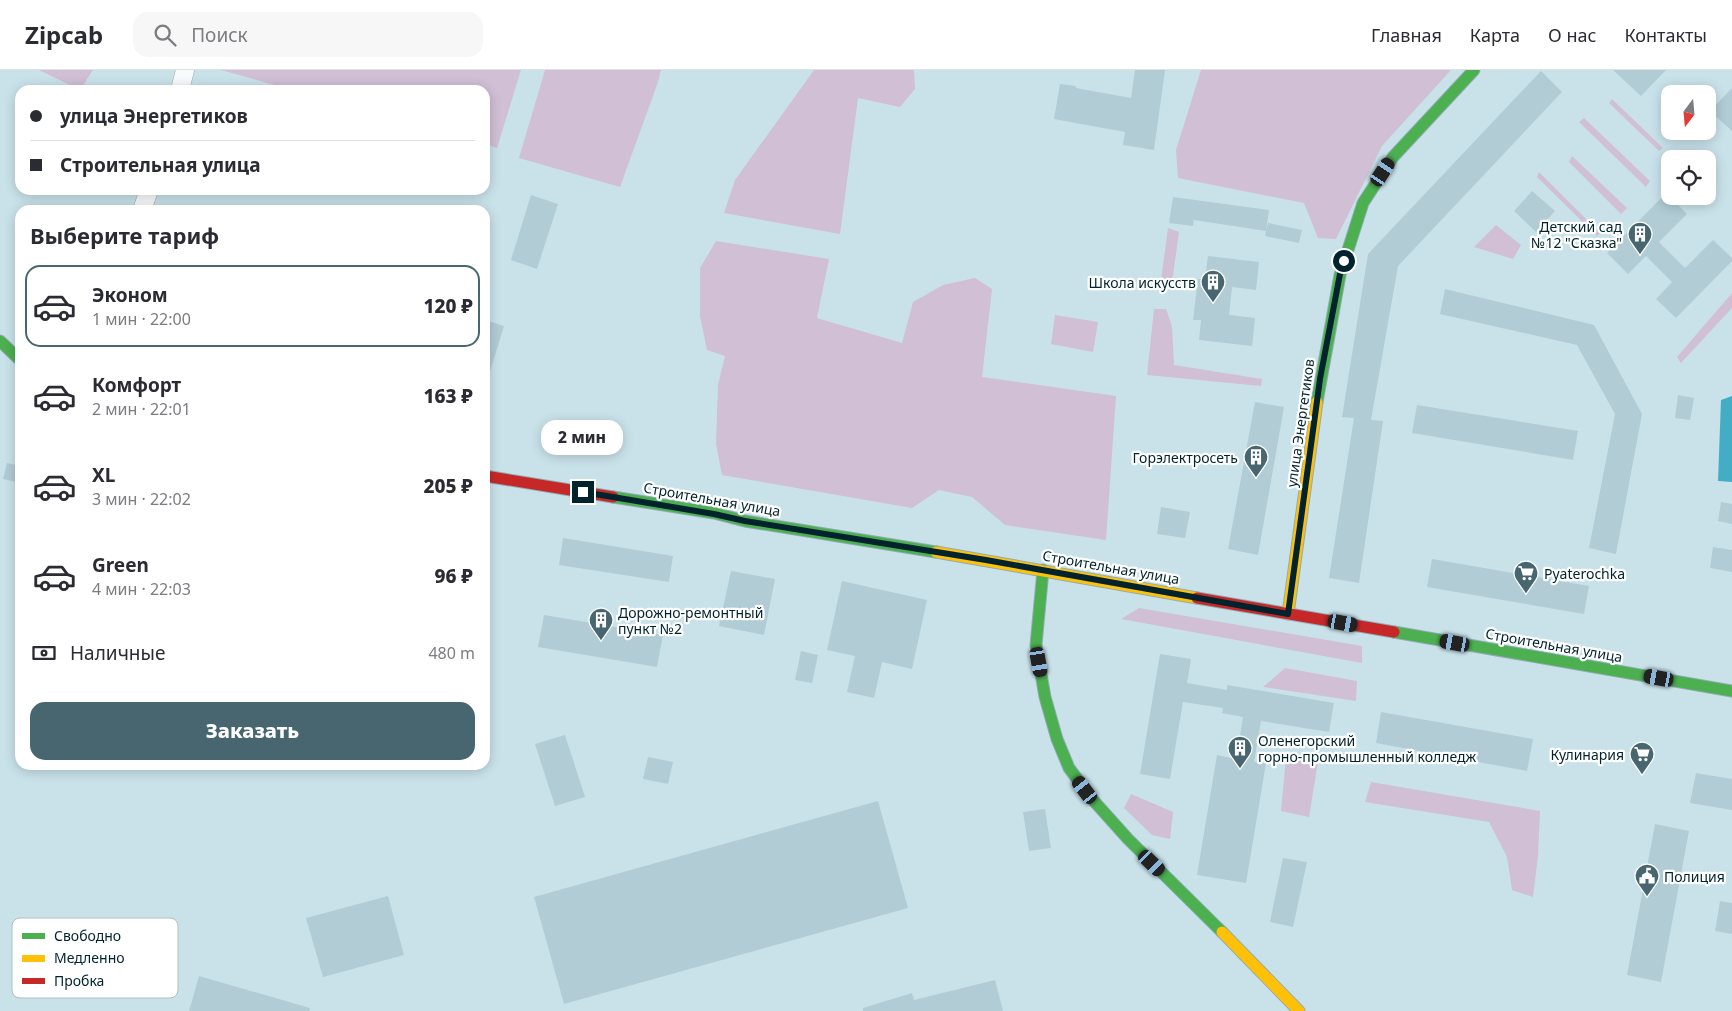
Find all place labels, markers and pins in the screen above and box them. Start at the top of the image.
place label: Детский сад №12 "Сказка" [1531,217,1622,252]
building icon: Детский сад №12 "Сказка" [1627,221,1653,255]
building icon: Школа искусств [1200,269,1226,303]
place label: Школа искусств [1089,273,1196,292]
building icon: Горэлектросеть [1243,444,1269,478]
place label: Горэлектросеть [1133,448,1238,467]
supermarket icon: Pyaterochka [1513,560,1539,594]
place label: Pyaterochka [1544,564,1625,583]
place label: Дорожно-ремонтный пункт №2 [618,603,763,638]
building icon: Дорожно-ремонтный пункт №2 [588,607,614,641]
place label: Оленегорский горно-промышленный колледж [1258,731,1477,766]
building icon: Оленегорский горно-промышленный колледж [1227,735,1253,769]
supermarket icon: Кулинария [1629,741,1655,775]
place label: Кулинария [1550,745,1624,764]
public building icon: Полиция [1634,863,1660,897]
place label: Полиция [1664,867,1725,886]

